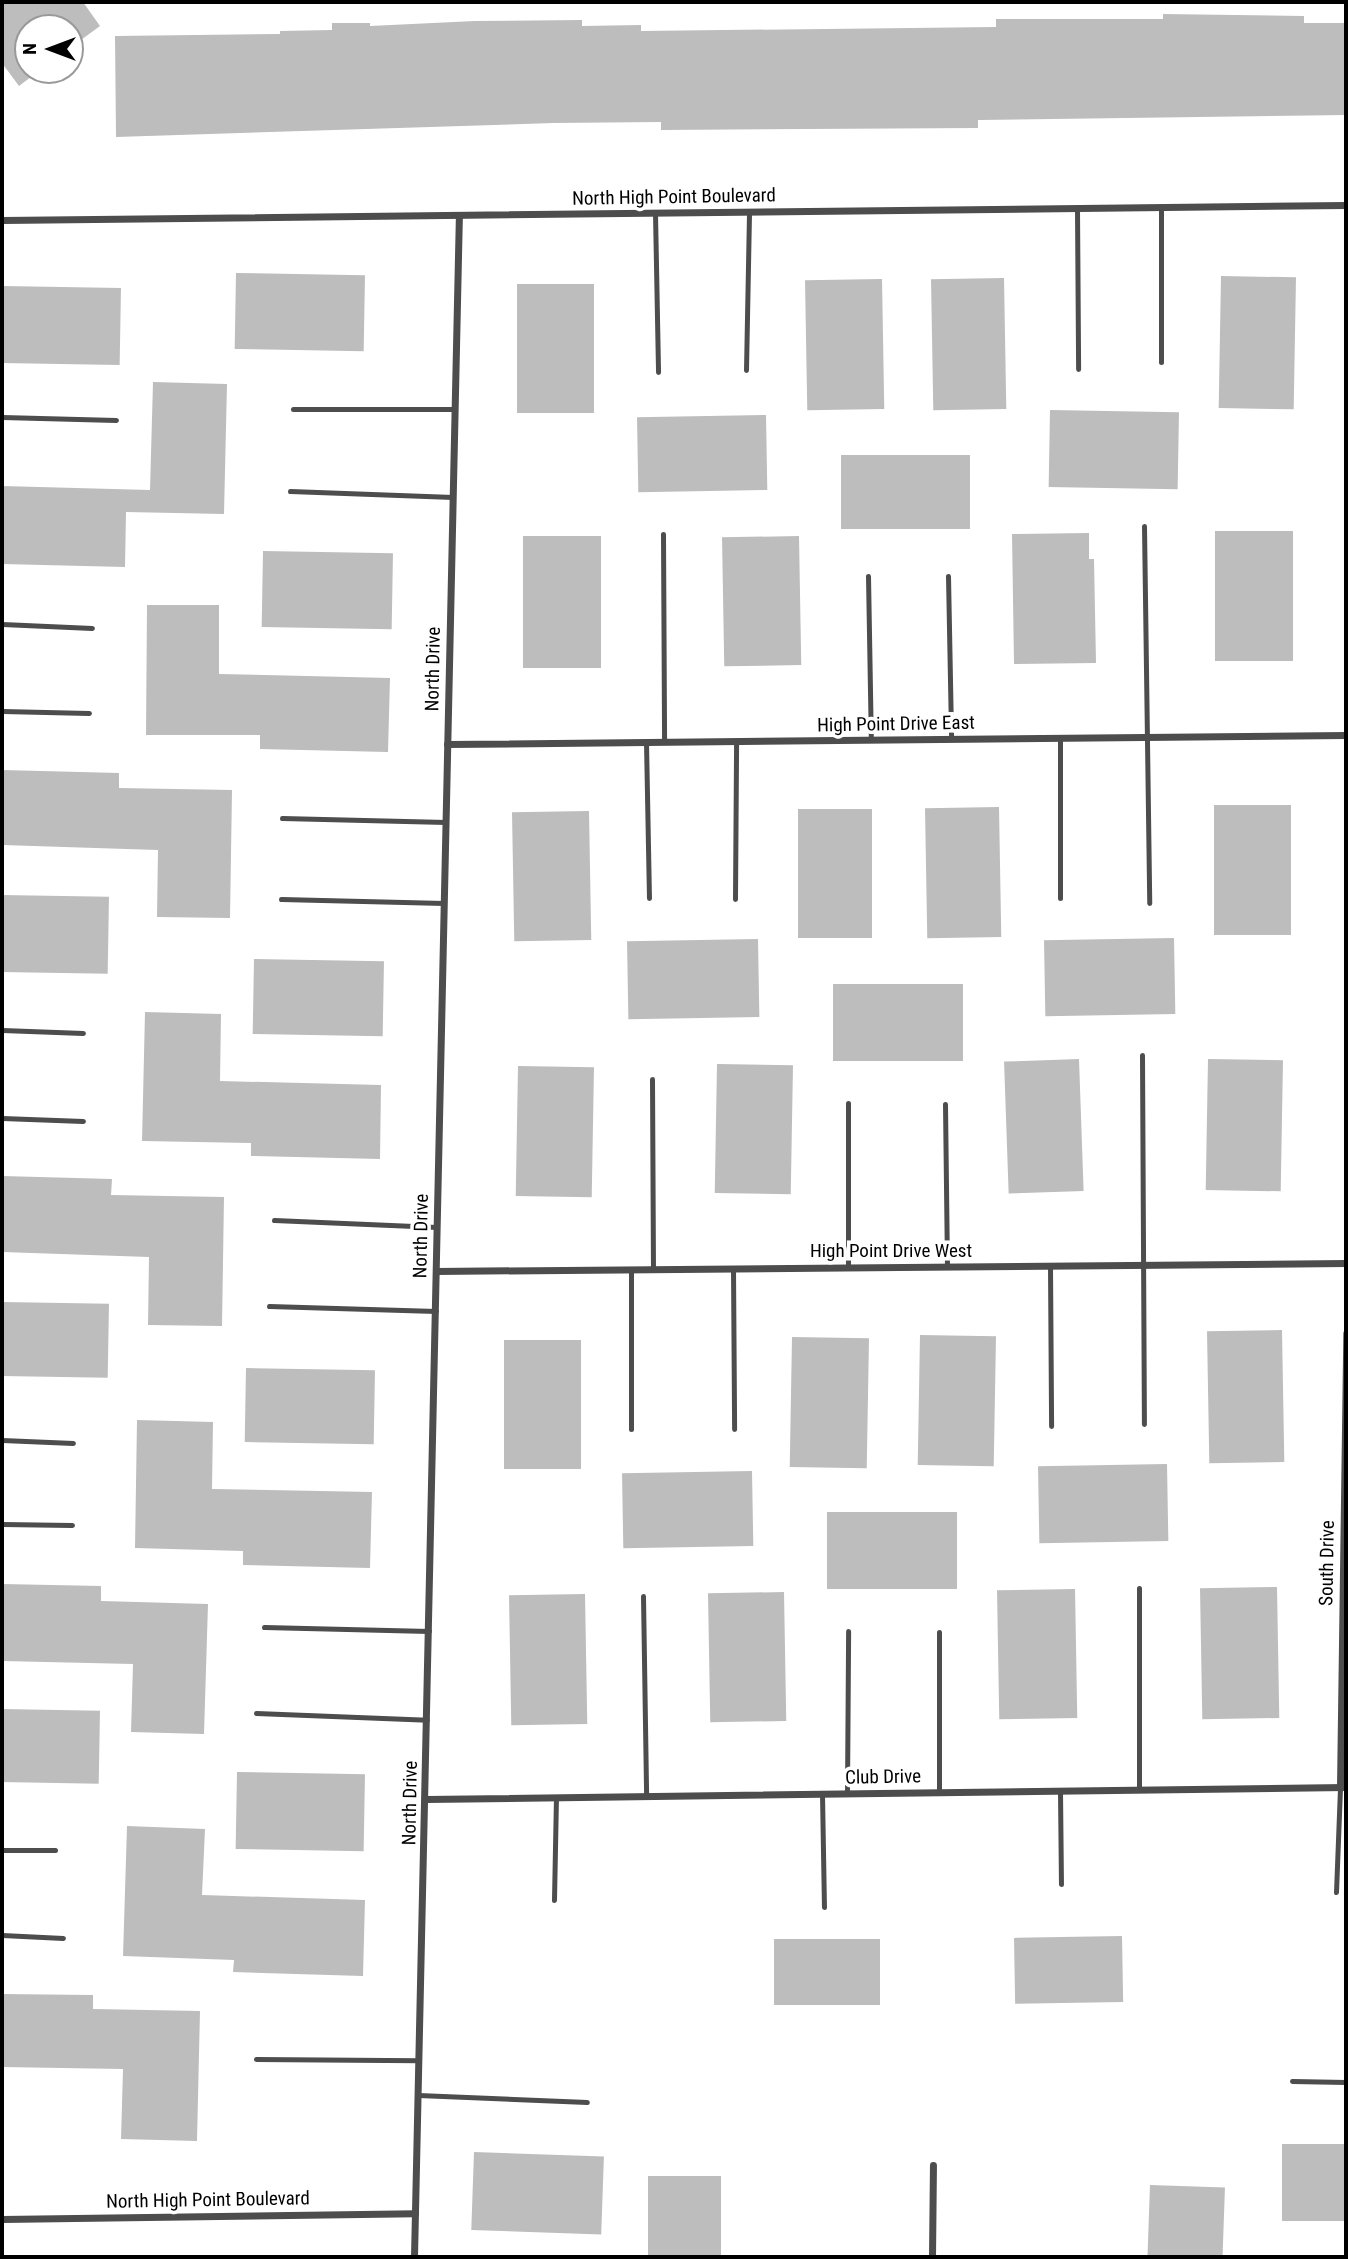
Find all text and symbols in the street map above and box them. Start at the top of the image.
north arrow [14,14,84,84]
text: N [18,43,41,55]
street label: North High Point Boulevard [572,184,776,210]
street label: North Drive [421,626,445,712]
street label: High Point Drive East [817,711,975,737]
street label: North Drive [409,1193,433,1279]
street label: High Point Drive West [810,1240,972,1262]
street label: South Drive [1315,1520,1339,1606]
street label: North Drive [398,1760,422,1846]
street label: Club Drive [845,1765,921,1789]
street label: North High Point Boulevard [106,2187,310,2213]

